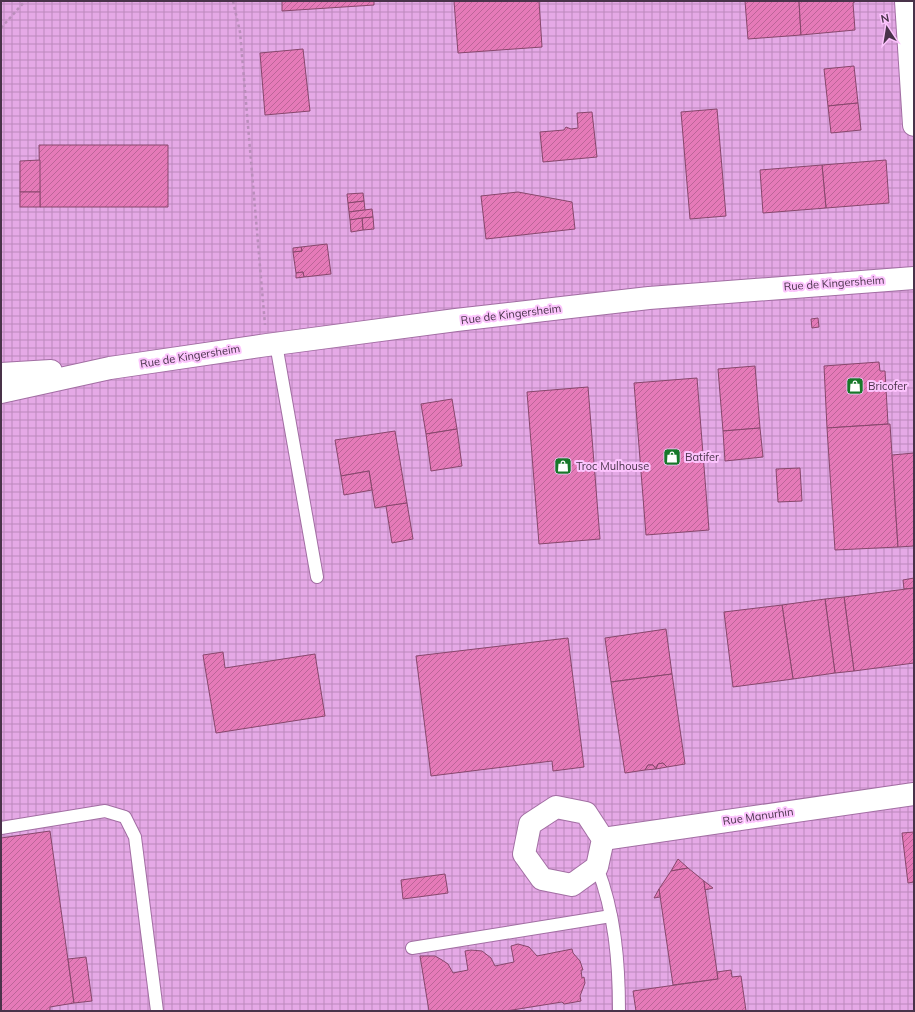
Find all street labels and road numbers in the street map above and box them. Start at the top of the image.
street label: Rue de Kingersheim [783,272,885,294]
street label: Rue de Kingersheim [460,301,562,327]
street label: Rue de Kingersheim [139,341,241,371]
street label: Rue Manurhin [722,804,794,828]

